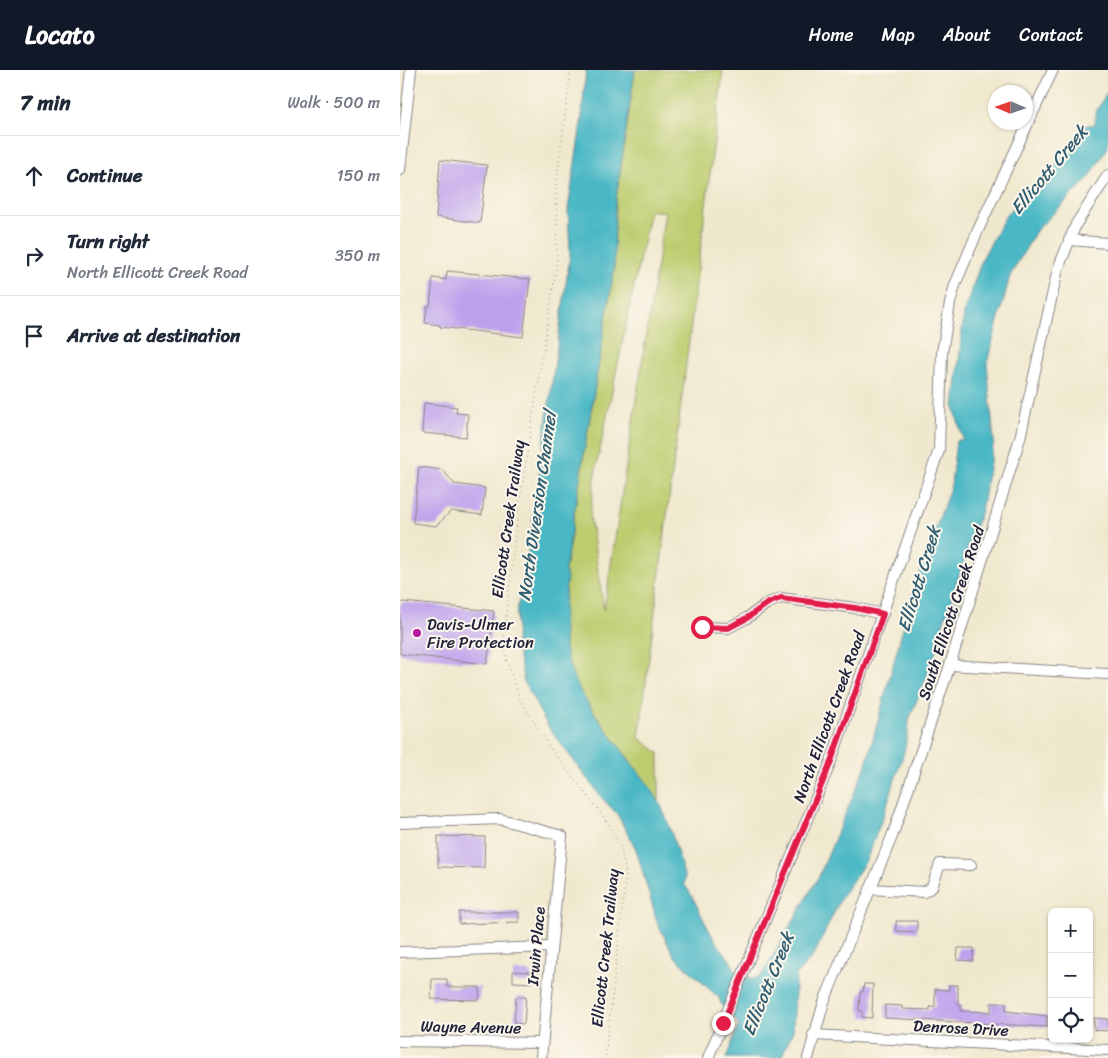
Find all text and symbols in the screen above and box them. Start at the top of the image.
text: Locato [25,14,95,56]
text: Home [809,19,854,51]
text: Map [882,19,915,51]
text: About [943,19,991,51]
text: Contact [1019,19,1083,51]
text: 7 min [20,84,71,122]
north arrow [988,85,1033,130]
text: Walk · 500 m [288,88,380,117]
water label: Ellicott Creek [1002,116,1098,222]
text: Continue [67,159,143,192]
text: 150 m [337,161,380,190]
icon: ahead [20,162,48,190]
text: Turn right [67,225,149,258]
text: 350 m [335,241,380,270]
icon: right [20,242,48,270]
text: North Ellicott Creek Road [67,258,248,287]
text: Arrive at destination [67,319,240,352]
icon: arrive [20,322,48,350]
water label: North Diversion Channel [508,406,567,603]
street label: Ellicott Creek Trailway [483,437,534,600]
water label: Ellicott Creek [888,520,951,636]
street label: South Ellicott Creek Road [909,521,993,704]
place label: Davis-Ulmer Fire Protection [427,610,534,657]
route start [691,616,714,639]
street label: North Ellicott Creek Road [784,626,874,807]
marker: Davis-Ulmer Fire Protection [411,627,423,639]
street label: Ellicott Creek Trailway [582,866,628,1029]
street label: Irwin Place [518,905,554,988]
map controls [1048,908,1093,1043]
button: + [1048,908,1093,953]
water label: Ellicott Creek [733,925,804,1041]
button: − [1048,953,1093,998]
button: locate [1048,998,1093,1043]
street label: Denrose Drive [912,1011,1010,1045]
street label: Wayne Avenue [420,1012,522,1042]
route end [712,1012,735,1035]

